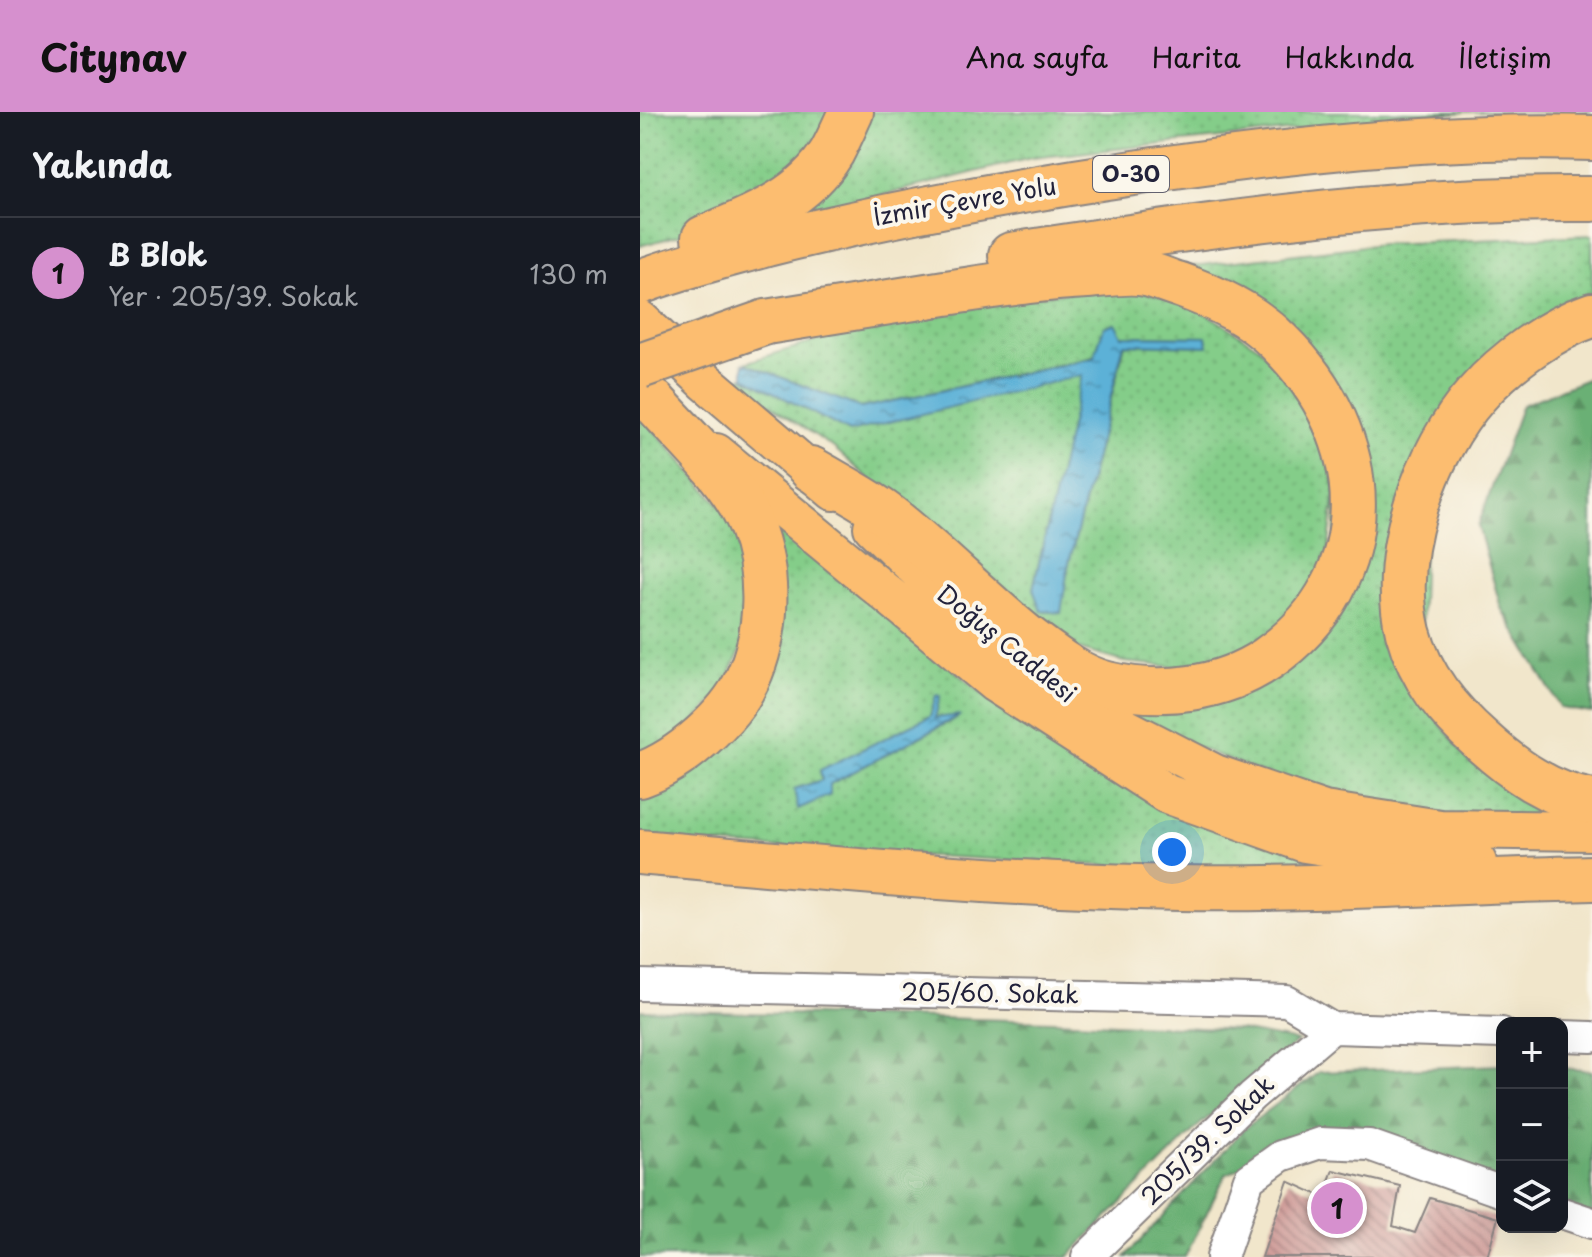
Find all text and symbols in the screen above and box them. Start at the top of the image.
text: Citynav [40,28,187,85]
text: Ana sayfa [966,35,1108,78]
text: Harita [1152,35,1241,78]
text: Hakkında [1285,35,1414,78]
text: İletişim [1458,35,1552,78]
text: Yakında [32,138,172,190]
road number: O-30 [1093,156,1169,192]
street label: İzmir Çevre Yolu [870,166,1059,234]
text: B Blok [108,231,207,276]
text: 1 [52,254,64,293]
text: 130 m [529,254,608,293]
text: Yer · 205/39. Sokak [108,276,358,315]
street label: Doğuş Caddesi [930,575,1085,710]
your location [1152,832,1192,872]
street label: 205/60. Sokak [901,972,1079,1012]
map controls [1496,1017,1568,1233]
button: + [1496,1017,1568,1089]
street label: 205/39. Sokak [1132,1066,1282,1213]
button: − [1496,1089,1568,1161]
button: layers [1496,1161,1568,1233]
pin: 1 [1311,1178,1363,1238]

